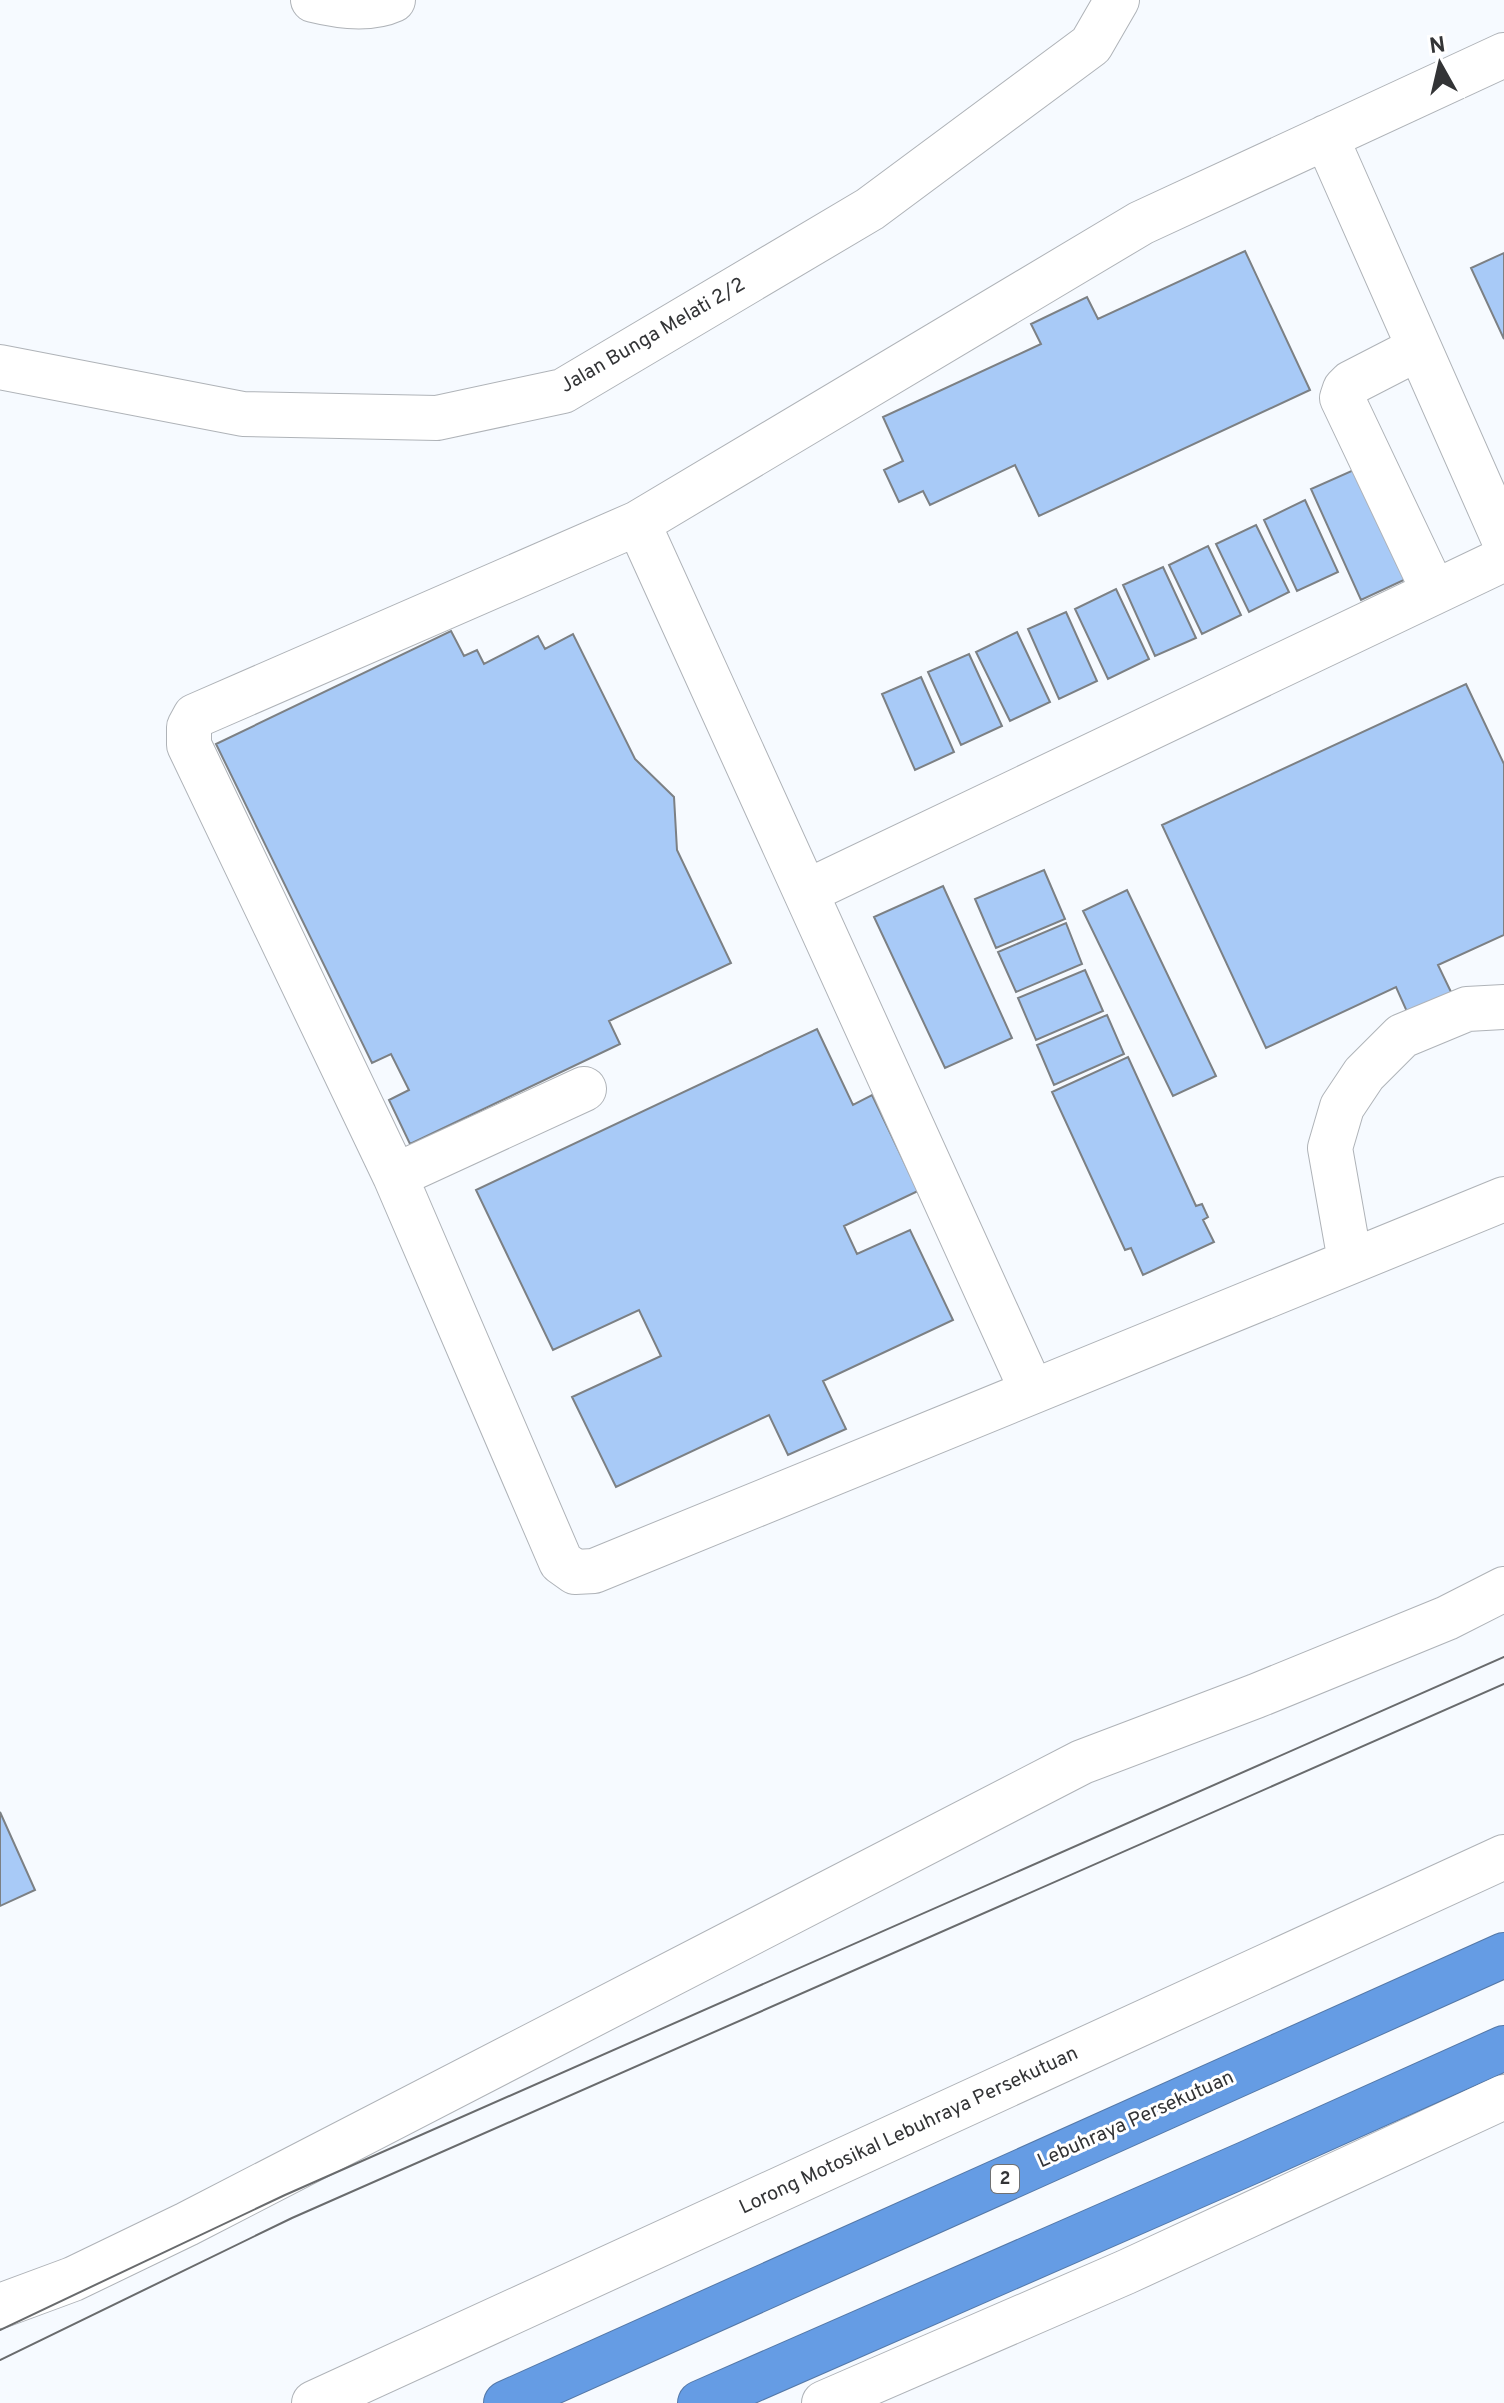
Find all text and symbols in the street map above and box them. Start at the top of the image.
north arrow [1400,24,1480,104]
text: N [1428,32,1447,61]
street label: Jalan Bunga Melati 2/2 [556,272,750,400]
street label: Lorong Motosikal Lebuhraya Persekutuan [735,2041,1083,2221]
street label: Lebuhraya Persekutuan [1034,2065,1238,2175]
road number: 2 [991,2165,1019,2193]

